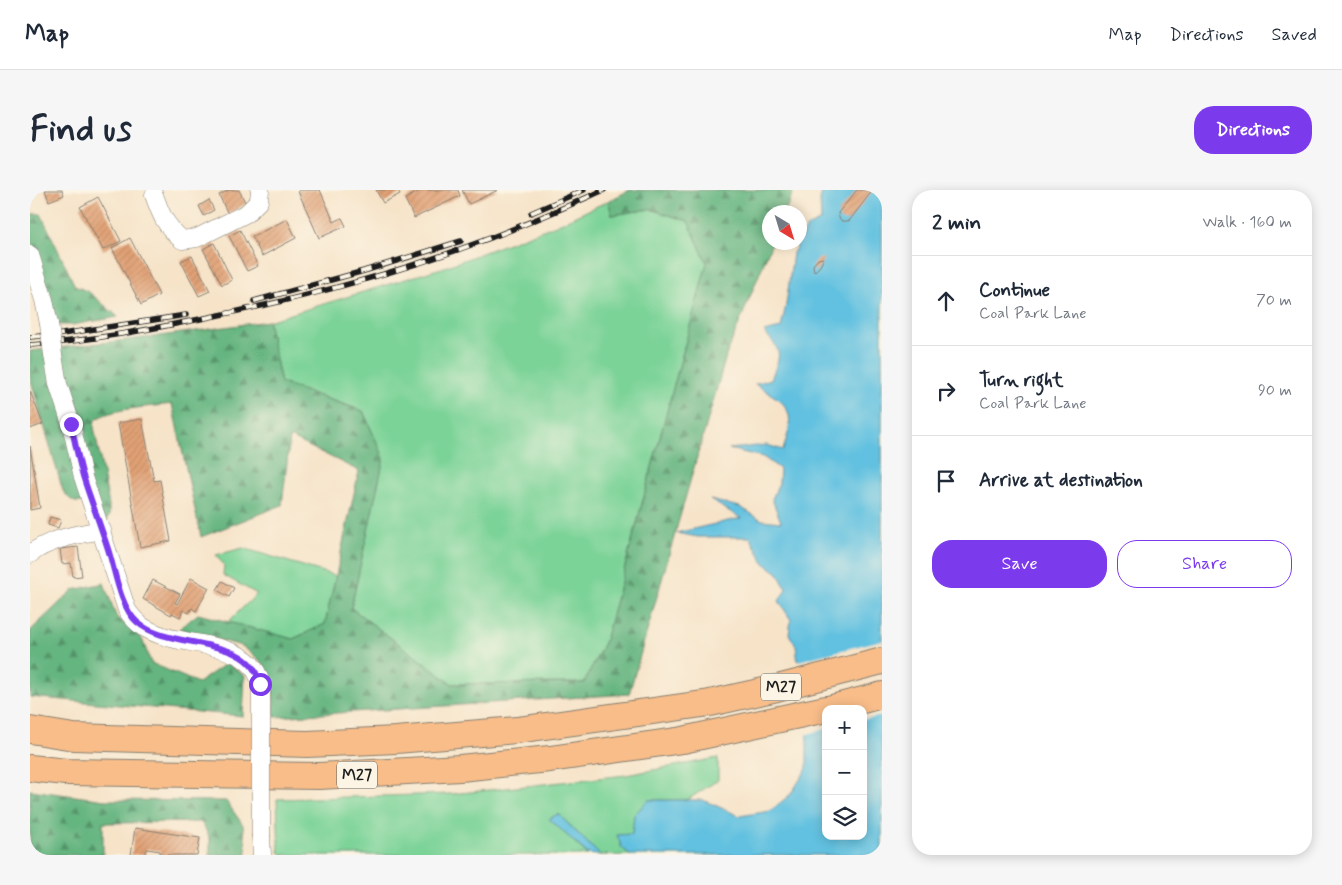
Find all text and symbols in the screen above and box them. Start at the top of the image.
text: Map [25,19,69,50]
text: Map [1109,23,1142,47]
text: Directions [1170,23,1244,47]
text: Saved [1272,23,1317,47]
button: Directions [1194,106,1312,154]
text: Find us [30,107,132,153]
north arrow [762,205,807,250]
text: 2 min [932,209,981,237]
text: Walk · 160 m [1202,212,1292,233]
text: Continue [979,278,1050,303]
icon: ahead [932,287,960,315]
text: 70 m [1256,290,1292,311]
text: Coal Park Lane [979,303,1086,324]
text: Turn right [979,368,1063,393]
icon: right [932,377,960,405]
text: 90 m [1258,380,1292,401]
text: Coal Park Lane [979,393,1086,414]
route end [60,413,83,436]
icon: arrive [932,467,960,495]
text: Arrive at destination [979,468,1143,493]
button: Save [932,540,1107,588]
button: Share [1117,540,1292,588]
route start [249,673,272,696]
road number: M27 [761,674,801,701]
map controls [822,705,867,840]
button: + [822,705,867,750]
button: − [822,750,867,795]
road number: M27 [337,762,377,788]
button: layers [822,795,867,840]

